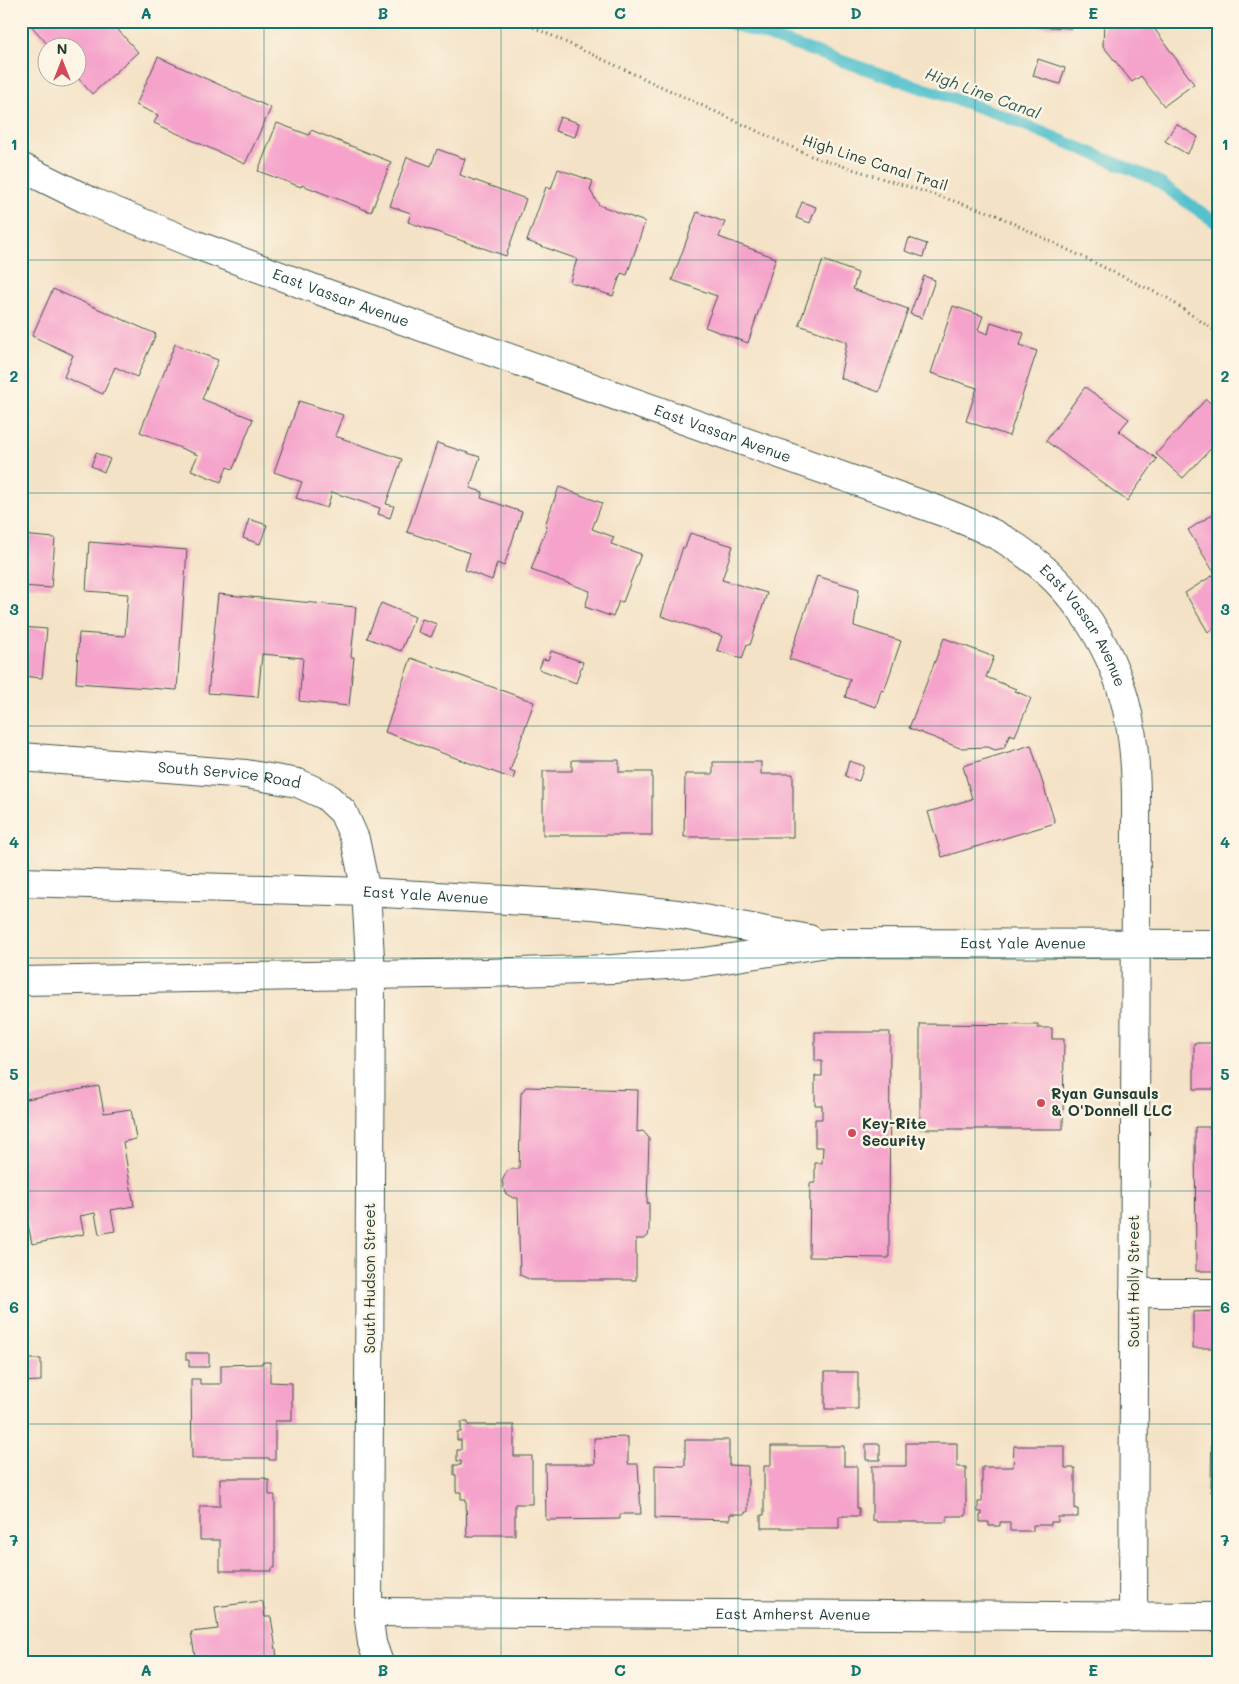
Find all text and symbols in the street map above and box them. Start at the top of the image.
text: A [140,2,152,23]
text: B [378,2,388,23]
text: C [614,2,626,23]
text: D [850,2,862,23]
text: E [1088,2,1098,23]
north arrow [38,38,88,88]
text: N [57,39,67,58]
water label: High Line Canal [923,62,1044,123]
street label: High Line Canal Trail [800,129,951,195]
text: 1 [10,133,18,154]
text: 1 [1221,133,1229,154]
street label: East Vassar Avenue [270,263,412,331]
text: 2 [10,365,19,386]
text: 2 [1221,365,1230,386]
street label: East Vassar Avenue [652,399,794,466]
street label: East Vassar Avenue [1036,559,1131,689]
text: 3 [9,598,19,619]
text: 3 [1220,598,1230,619]
street label: South Service Road [157,756,302,792]
text: 4 [9,831,19,852]
text: 4 [1220,831,1230,852]
street label: East Yale Avenue [362,881,489,908]
street label: East Yale Avenue [960,932,1086,953]
text: 5 [9,1063,19,1084]
text: 5 [1220,1063,1230,1084]
place label: Ryan Gunsauls & O'Donnell LLC [1051,1083,1172,1120]
marker: Ryan Gunsauls & O'Donnell LLC [1035,1097,1047,1109]
place label: Key-Rite Security [862,1113,926,1150]
marker: Key-Rite Security [846,1127,858,1139]
street label: South Hudson Street [359,1203,379,1353]
street label: South Holly Street [1123,1215,1143,1347]
text: 6 [9,1296,19,1317]
text: 6 [1220,1296,1230,1317]
text: 7 [10,1529,19,1550]
text: 7 [1221,1529,1230,1550]
street label: East Amherst Avenue [715,1603,871,1624]
text: A [140,1659,152,1680]
text: B [378,1659,388,1680]
text: C [614,1659,626,1680]
text: D [850,1659,862,1680]
text: E [1088,1659,1098,1680]

